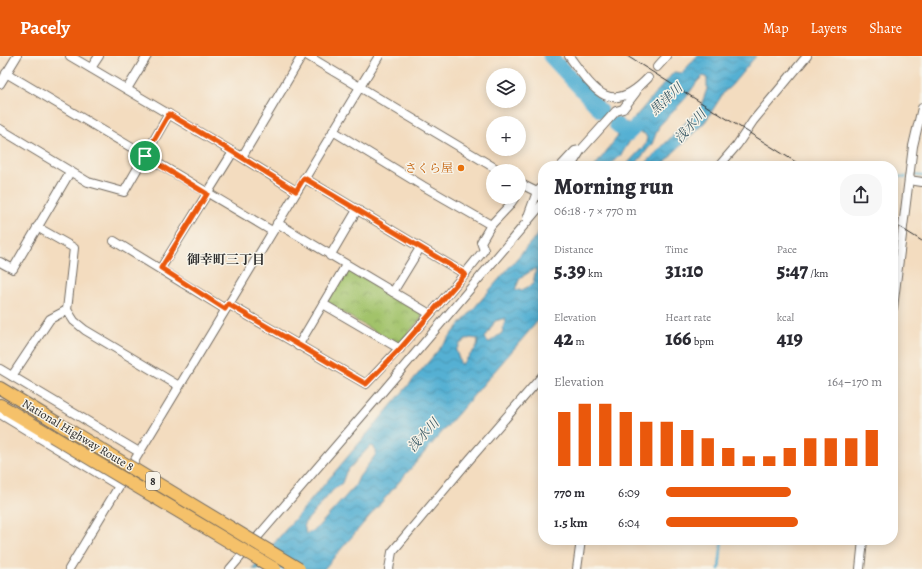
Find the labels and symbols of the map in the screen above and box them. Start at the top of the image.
water label: 黒津川 [646,78,688,119]
water label: 浅水川 [671,104,711,146]
pin [128,139,162,173]
place label: さくら屋 [405,160,453,176]
marker: さくら屋 [456,163,466,173]
district label: 御幸町三丁目 [187,251,265,268]
street label: National Highway Route 8 [19,395,137,475]
water label: 浅水川 [404,413,444,455]
road number: 8 [146,472,160,490]

